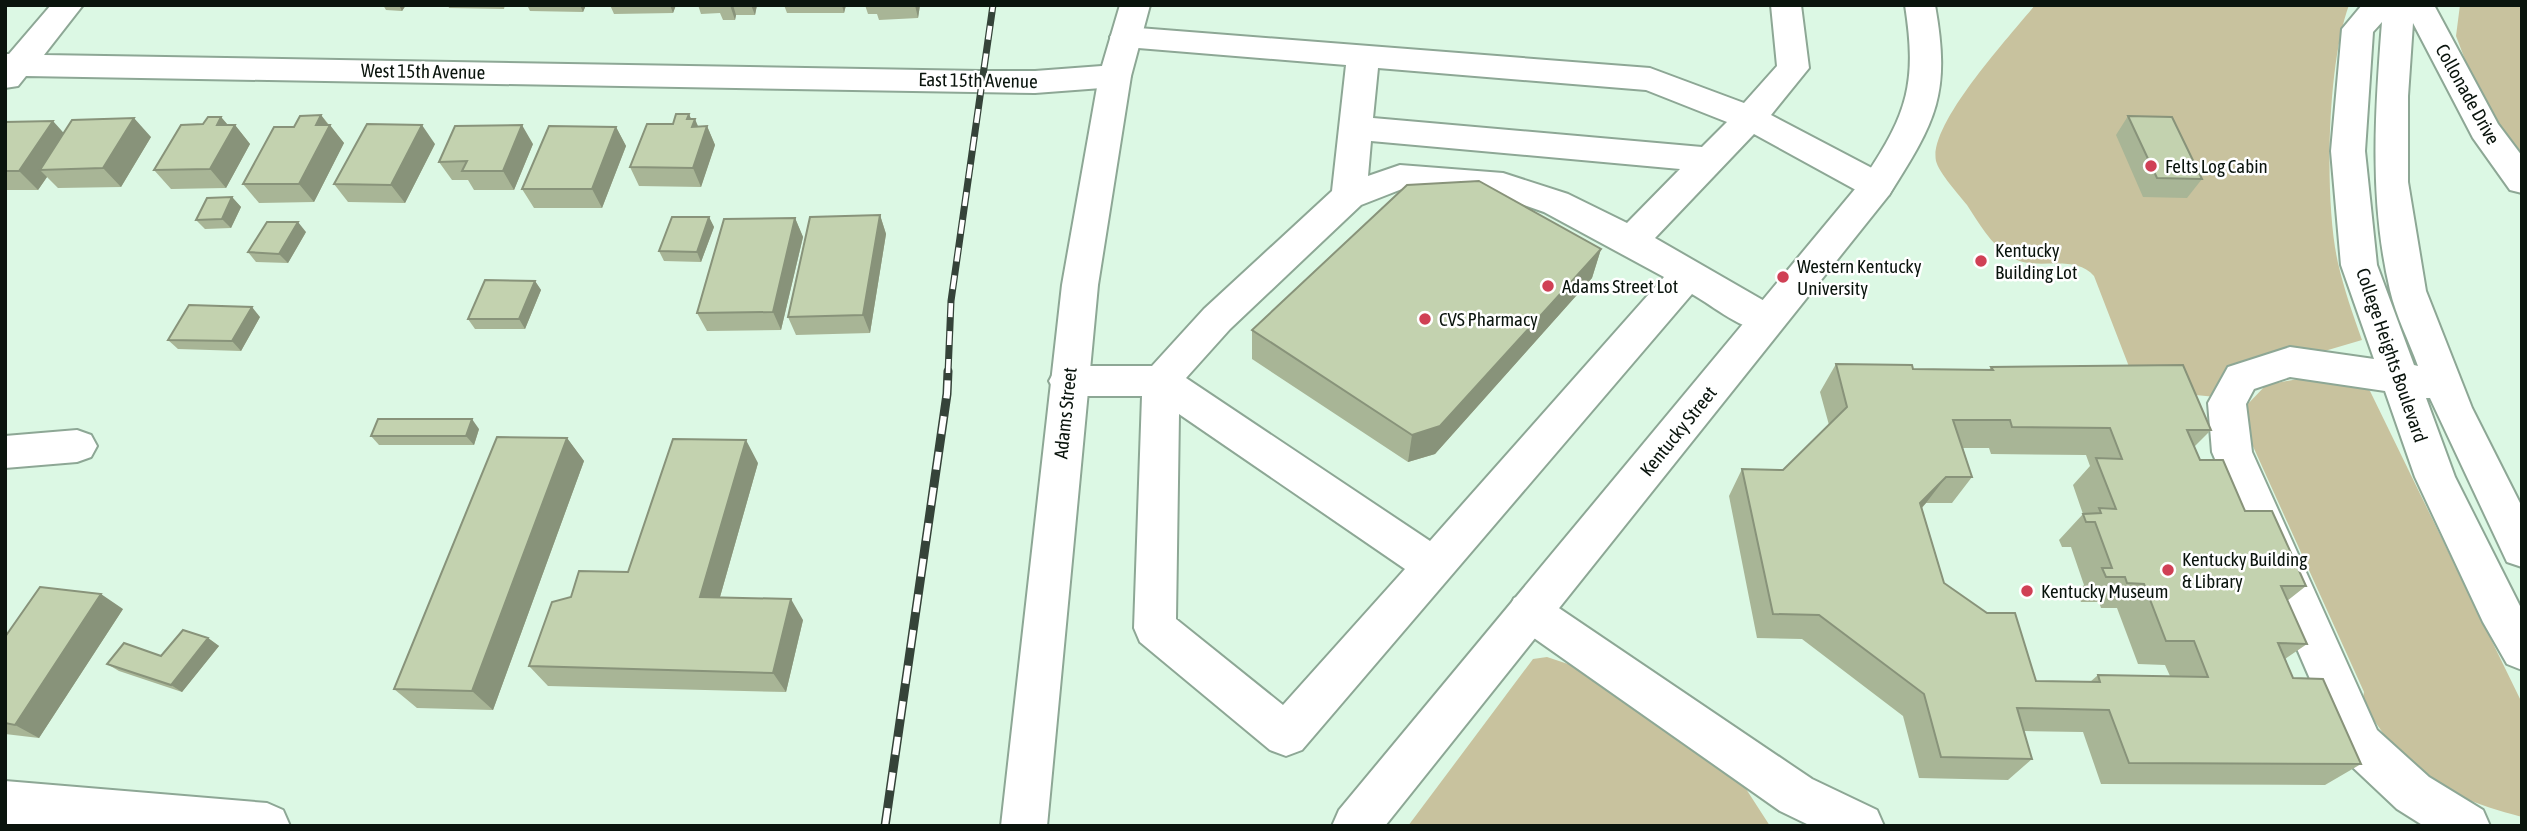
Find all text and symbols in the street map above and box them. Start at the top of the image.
street label: Collonade Drive [2431,40,2505,148]
street label: West 15th Avenue [361,59,485,83]
street label: East 15th Avenue [918,68,1038,92]
place label: Felts Log Cabin [2165,155,2268,177]
marker: Felts Log Cabin [2143,158,2159,174]
place label: Kentucky Building Lot [1995,239,2078,283]
marker: Kentucky Building Lot [1973,253,1989,269]
place label: Western Kentucky University [1797,255,1922,299]
street label: College Heights Boulevard [2352,265,2432,445]
marker: Western Kentucky University [1775,269,1791,285]
place label: Adams Street Lot [1562,275,1678,297]
marker: Adams Street Lot [1540,278,1556,294]
place label: CVS Pharmacy [1439,308,1538,330]
marker: CVS Pharmacy [1417,311,1433,327]
street label: Adams Street [1049,366,1081,460]
street label: Kentucky Street [1635,382,1721,480]
place label: Kentucky Building & Library [2182,548,2308,592]
marker: Kentucky Building & Library [2160,562,2176,578]
place label: Kentucky Museum [2041,580,2168,602]
marker: Kentucky Museum [2019,583,2035,599]

